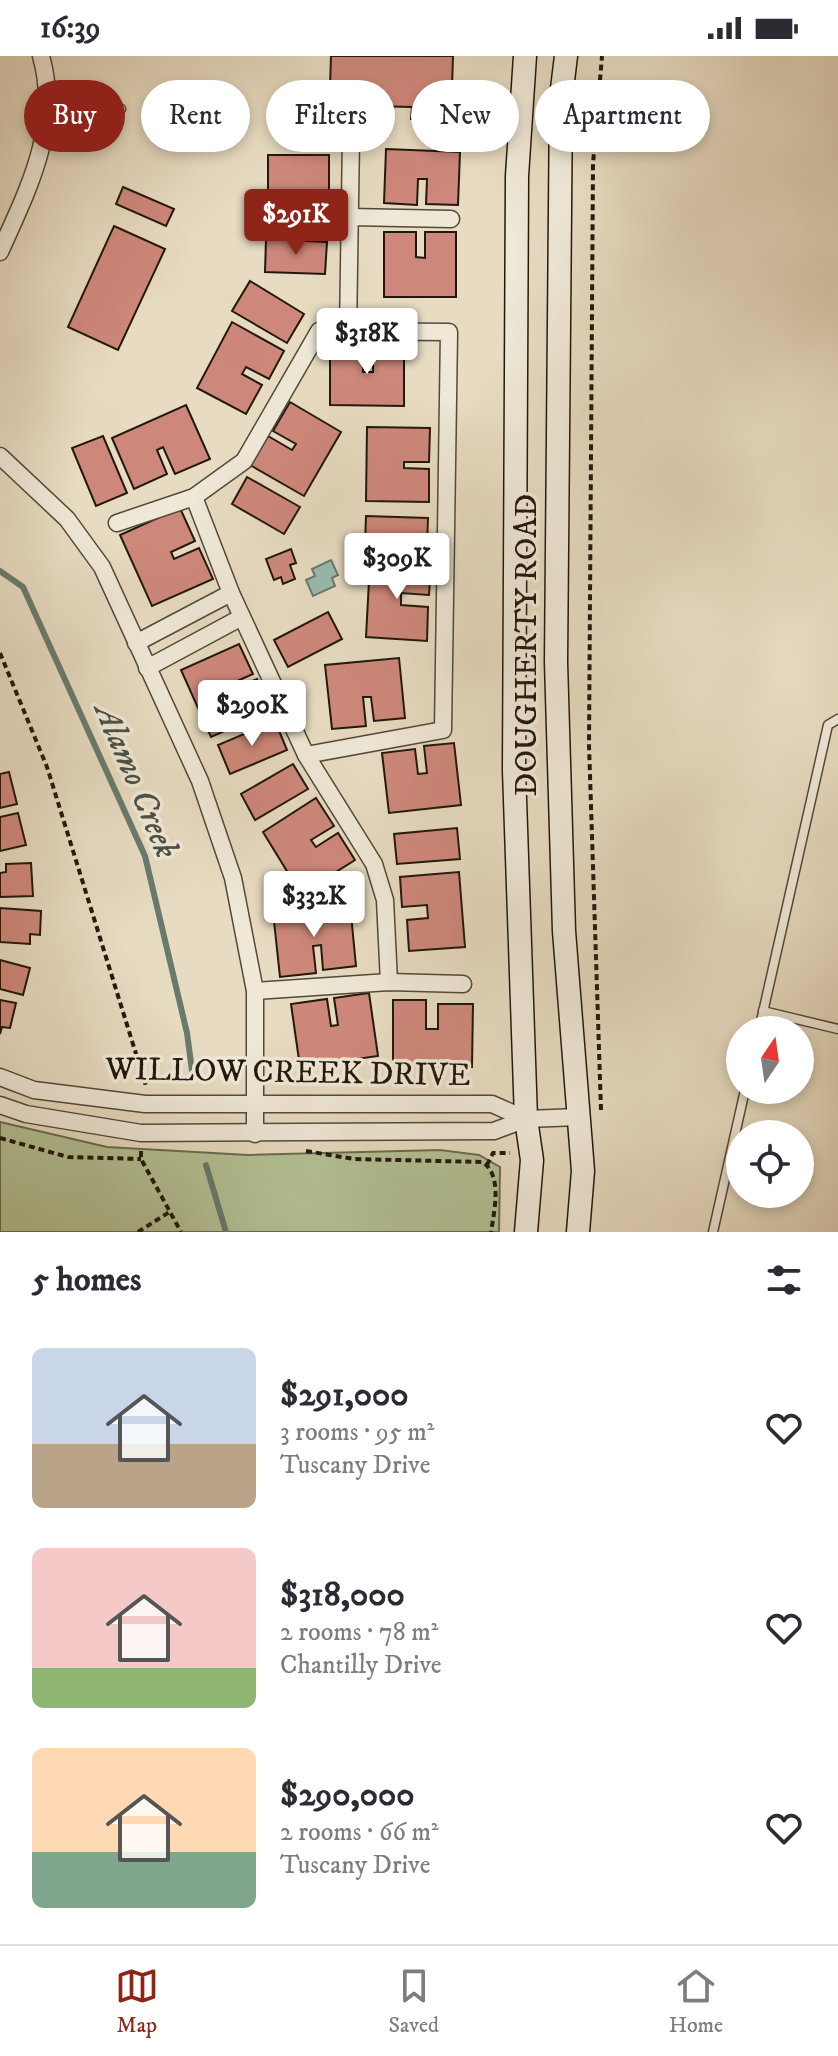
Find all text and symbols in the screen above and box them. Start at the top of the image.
text: 16:39 [40,10,101,47]
chip: Buy [24,80,125,152]
chip: Rent [141,80,250,152]
chip: Filters [266,80,395,152]
chip: New [411,80,519,152]
chip: Apartment [535,80,710,152]
pin: $291K [240,189,352,257]
text: $291K [262,198,330,231]
pin: $318K [311,308,423,376]
text: $318K [335,317,399,350]
street label: DOUGHERTY ROAD [507,494,547,796]
pin: $309K [341,533,453,601]
text: $309K [362,542,432,575]
pin: $290K [196,680,308,748]
text: $290K [216,689,288,722]
water label: Alamo Creek [83,694,188,865]
pin: $332K [258,871,370,939]
text: $332K [282,880,346,913]
north arrow [726,1016,814,1104]
map controls [726,1016,814,1208]
street label: WILLOW CREEK DRIVE [104,1050,471,1096]
button: locate [726,1120,814,1208]
icon: filters [762,1258,806,1302]
text: 5 homes [32,1259,141,1301]
text: $291,000 [280,1374,409,1416]
icon: home [96,1380,192,1476]
icon: heart [762,1406,806,1450]
text: 3 rooms · 95 m² [280,1416,435,1449]
text: Tuscany Drive [280,1449,430,1482]
text: $318,000 [280,1574,405,1616]
icon: home [96,1580,192,1676]
icon: heart [762,1606,806,1650]
text: 2 rooms · 78 m² [280,1616,438,1649]
text: Chantilly Drive [280,1649,442,1682]
text: $290,000 [280,1774,415,1816]
icon: home [96,1780,192,1876]
icon: heart [762,1806,806,1850]
text: 2 rooms · 66 m² [280,1816,439,1849]
text: Tuscany Drive [280,1849,430,1882]
tab: Map [115,1964,159,2039]
tab: Saved [389,1964,439,2039]
tab: Home [669,1964,723,2039]

